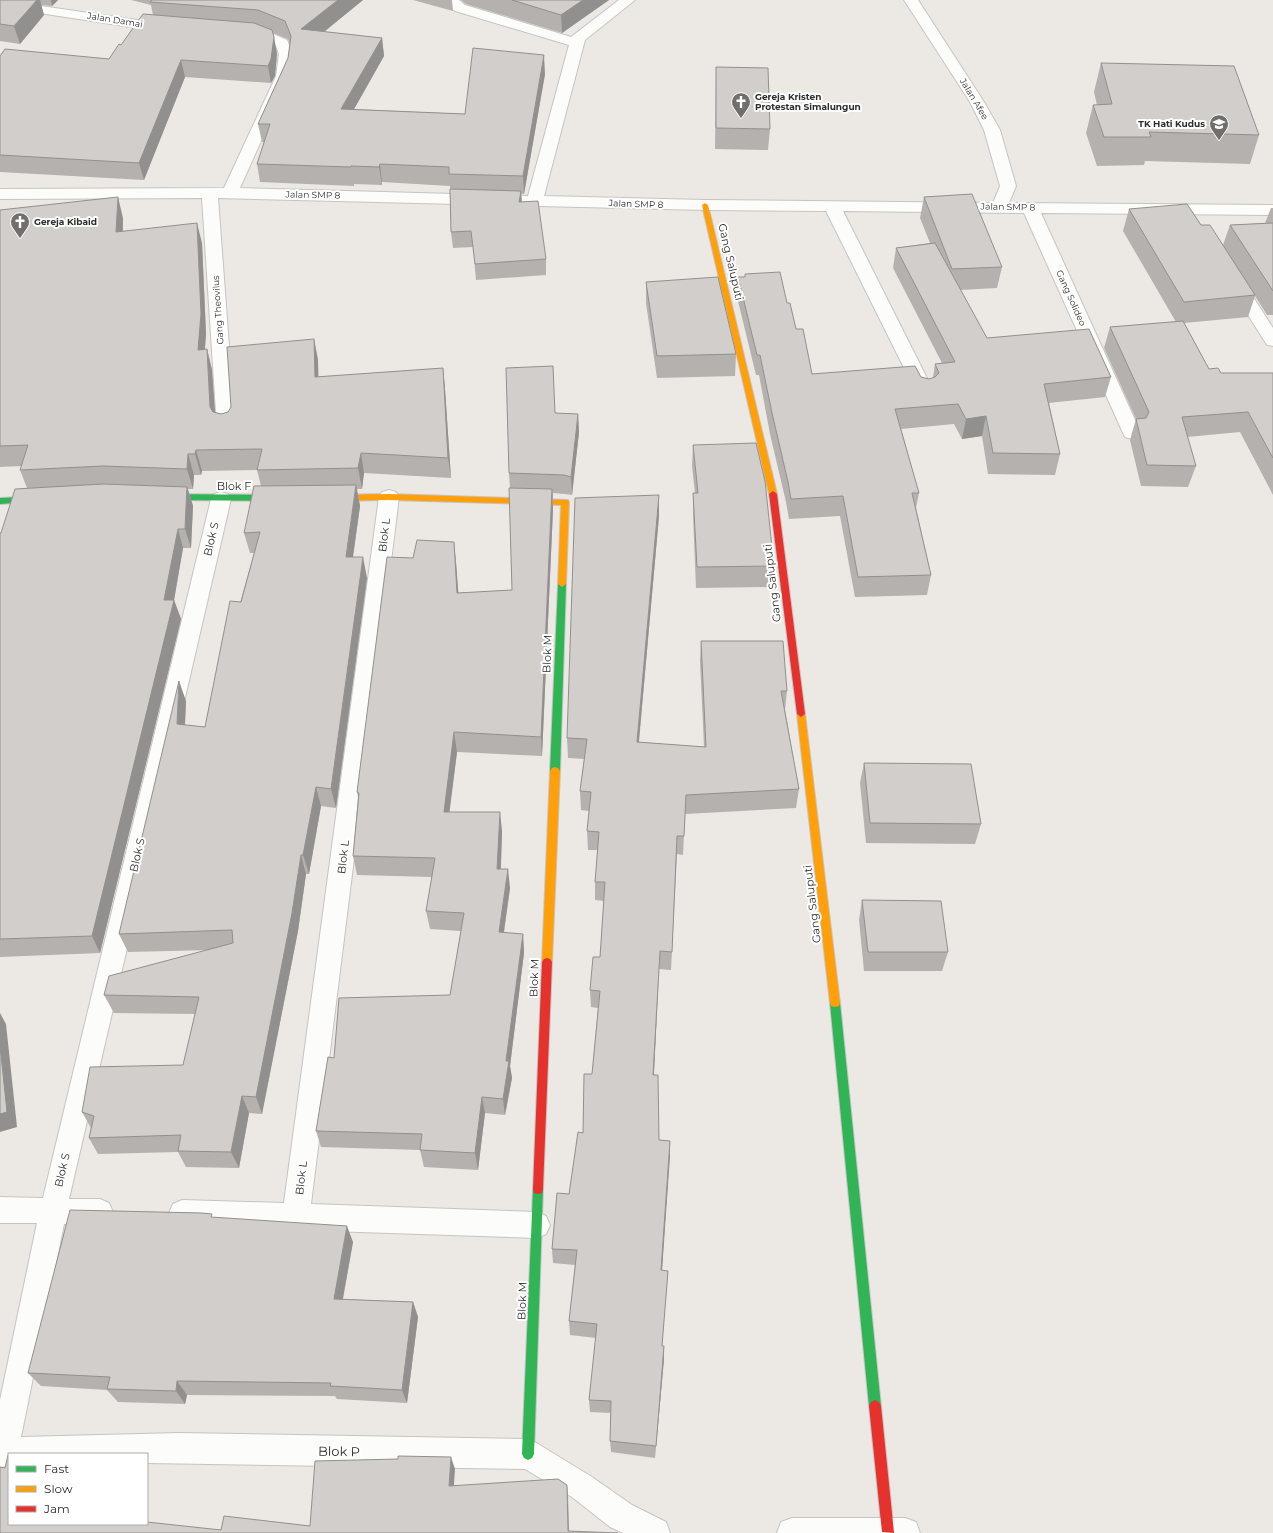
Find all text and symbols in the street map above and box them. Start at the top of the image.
street label: Jalan Damai [86,10,144,29]
street label: Jalan Afee [957,75,991,122]
church icon: Gereja Kristen Protestan Simalungun [730,91,752,119]
place label: Gereja Kristen Protestan Simalungun [755,91,861,112]
school or university icon: TK Hati Kudus [1208,113,1230,141]
place label: TK Hati Kudus [1138,118,1205,129]
street label: Jalan SMP 8 [285,189,341,200]
street label: Jalan SMP 8 [607,197,664,210]
street label: Jalan SMP 8 [980,201,1036,212]
church icon: Gereja Kibaid [9,211,31,239]
place label: Gereja Kibaid [34,216,97,227]
street label: Gang Saluputi [715,222,747,302]
street label: Gang Solideo [1054,268,1089,328]
street label: Gang Theovilus [210,275,225,345]
street label: Blok F [217,479,251,493]
street label: Blok L [375,517,393,553]
street label: Blok S [200,520,222,557]
street label: Gang Saluputi [760,543,784,623]
street label: Blok M [539,635,555,673]
street label: Blok S [126,836,148,873]
street label: Blok L [334,839,352,875]
street label: Gang Saluputi [800,864,824,944]
street label: Blok M [526,959,542,997]
street label: Blok S [51,1151,73,1188]
street label: Blok L [292,1160,310,1196]
street label: Blok M [514,1282,530,1320]
street label: Blok P [318,1443,360,1459]
legend [8,1453,148,1525]
text: Fast [44,1461,69,1476]
text: Slow [44,1481,73,1496]
text: Jam [43,1501,70,1516]

